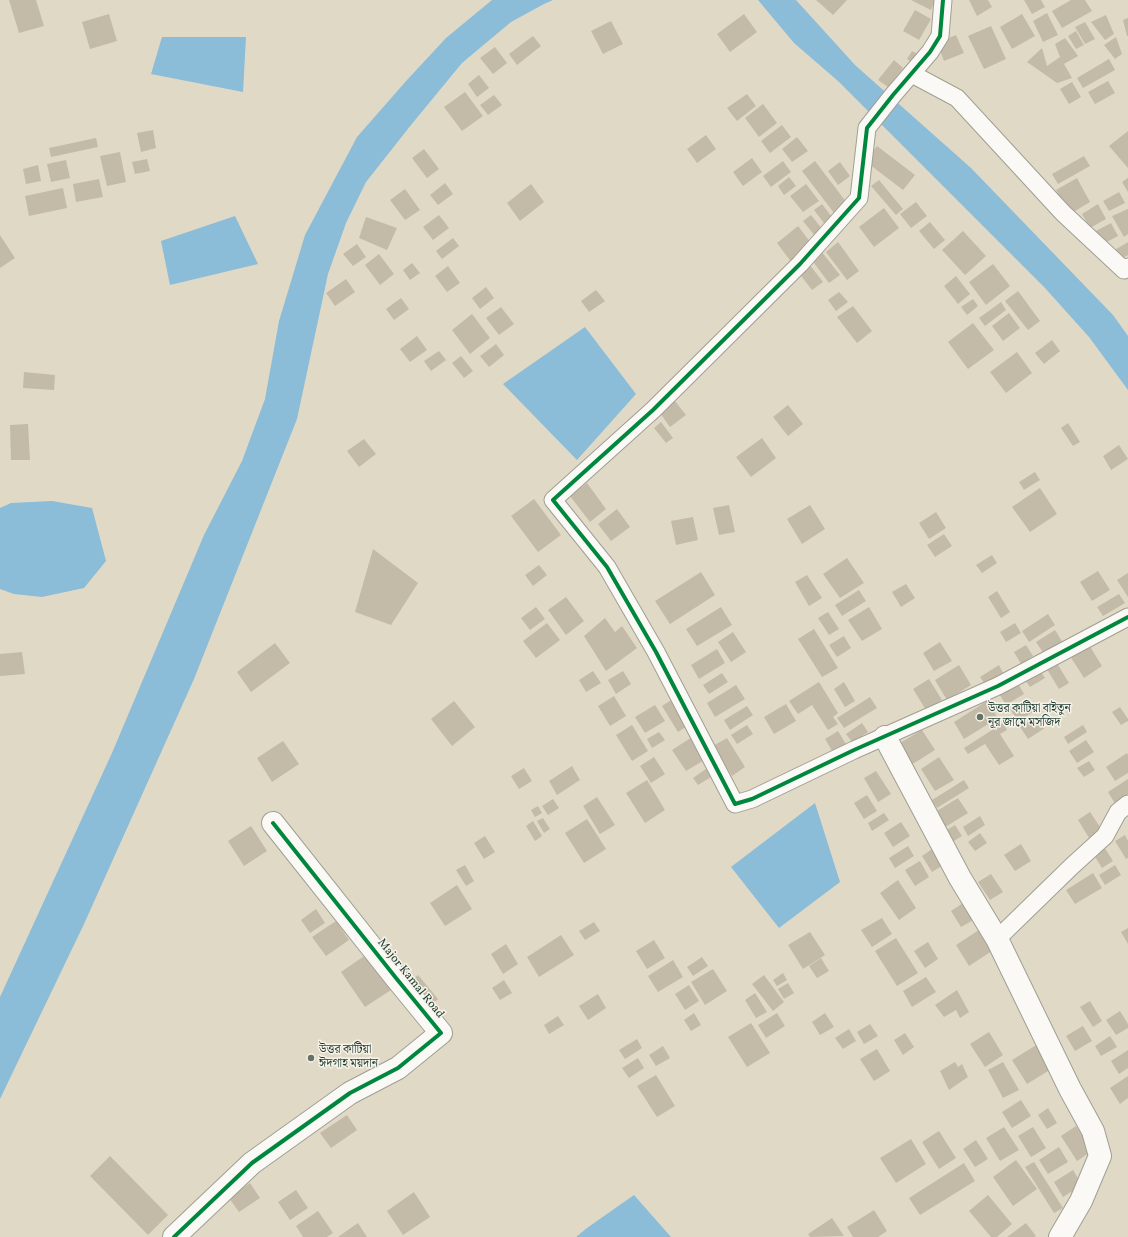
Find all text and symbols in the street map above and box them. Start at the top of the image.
place label: উত্তর কাটিয়া বাইতুন নূর জামে মসজিদ [988,703,1071,731]
marker: উত্তর কাটিয়া বাইতুন নূর জামে মসজিদ [975,712,985,722]
street label: Major Kamal Road [374,936,446,1022]
place label: উত্তর কাটিয়া ঈদগাহ ময়দান [319,1044,378,1072]
marker: উত্তর কাটিয়া ঈদগাহ ময়দান [306,1053,316,1063]

